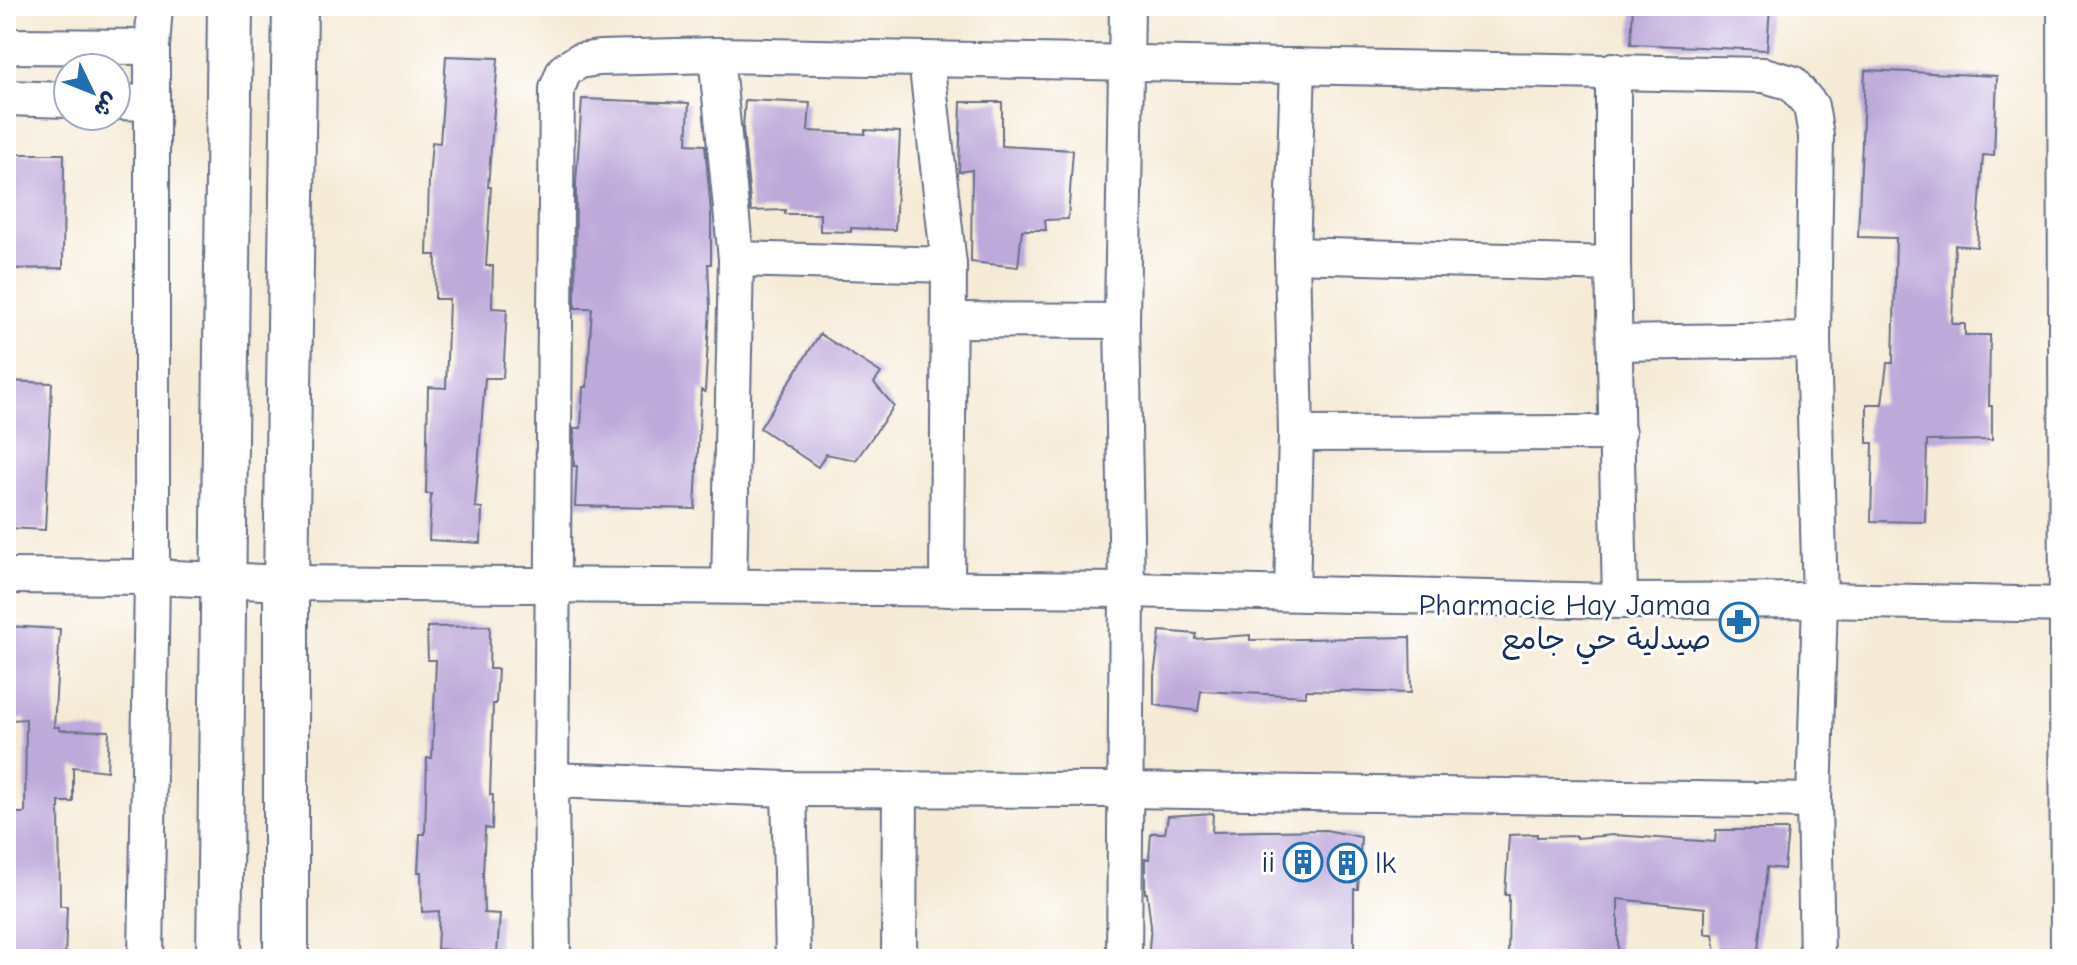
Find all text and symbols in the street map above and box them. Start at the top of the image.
north arrow [52,52,132,132]
text: ش [88,87,124,123]
place label: Pharmacie Hay Jamaa صيدلية حي جامع [1419,588,1711,665]
pharmacy icon: Pharmacie Hay Jamaa صيدلية حي جامع [1718,601,1760,643]
building icon: ii [1282,841,1324,883]
building icon: lk [1326,842,1368,884]
place label: ii [1261,845,1275,880]
place label: lk [1375,846,1397,881]

